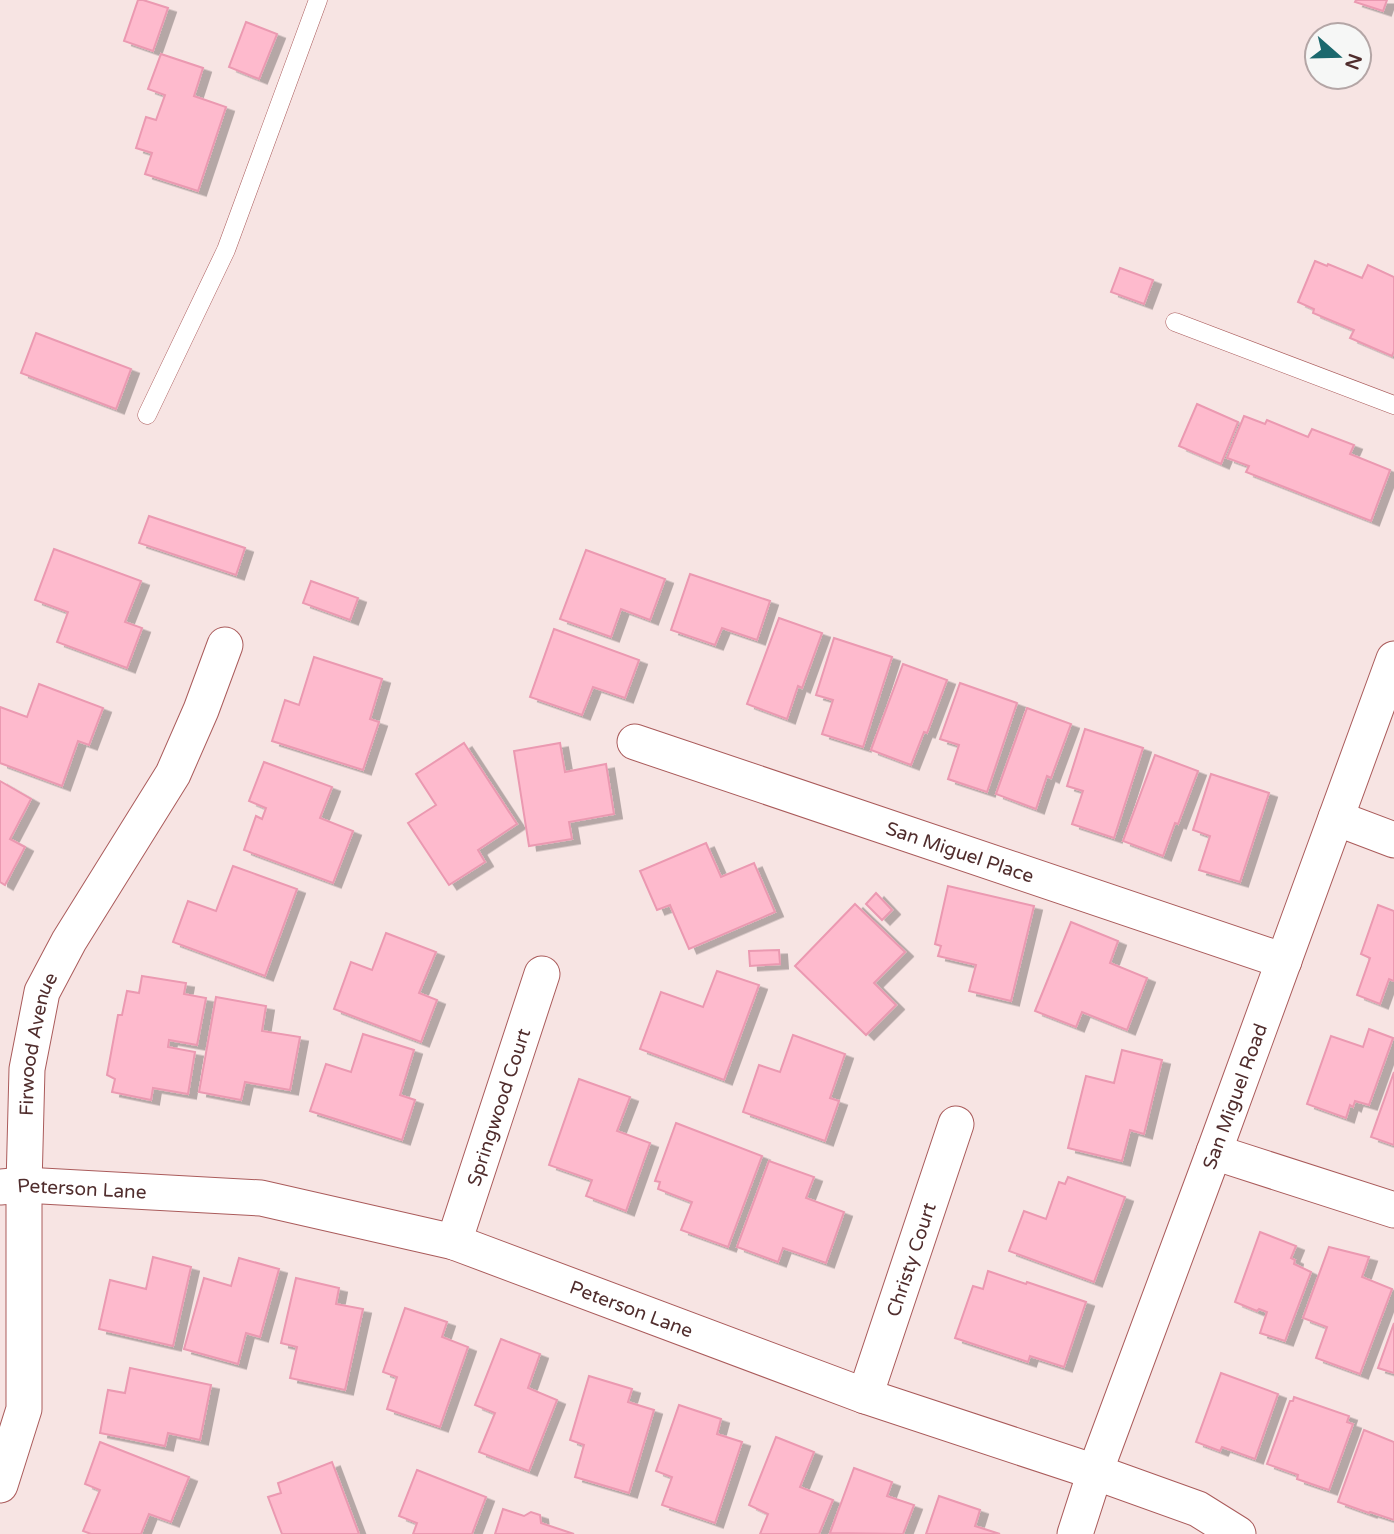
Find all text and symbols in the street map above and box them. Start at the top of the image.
north arrow [1303,21,1373,91]
text: N [1340,51,1366,72]
street label: San Miguel Place [883,817,1037,888]
street label: Firwood Avenue [16,969,62,1116]
street label: San Miguel Road [1199,1021,1272,1172]
street label: Springwood Court [463,1026,535,1189]
street label: Peterson Lane [16,1175,147,1204]
street label: Christy Court [882,1200,941,1320]
street label: Peterson Lane [567,1276,696,1343]

